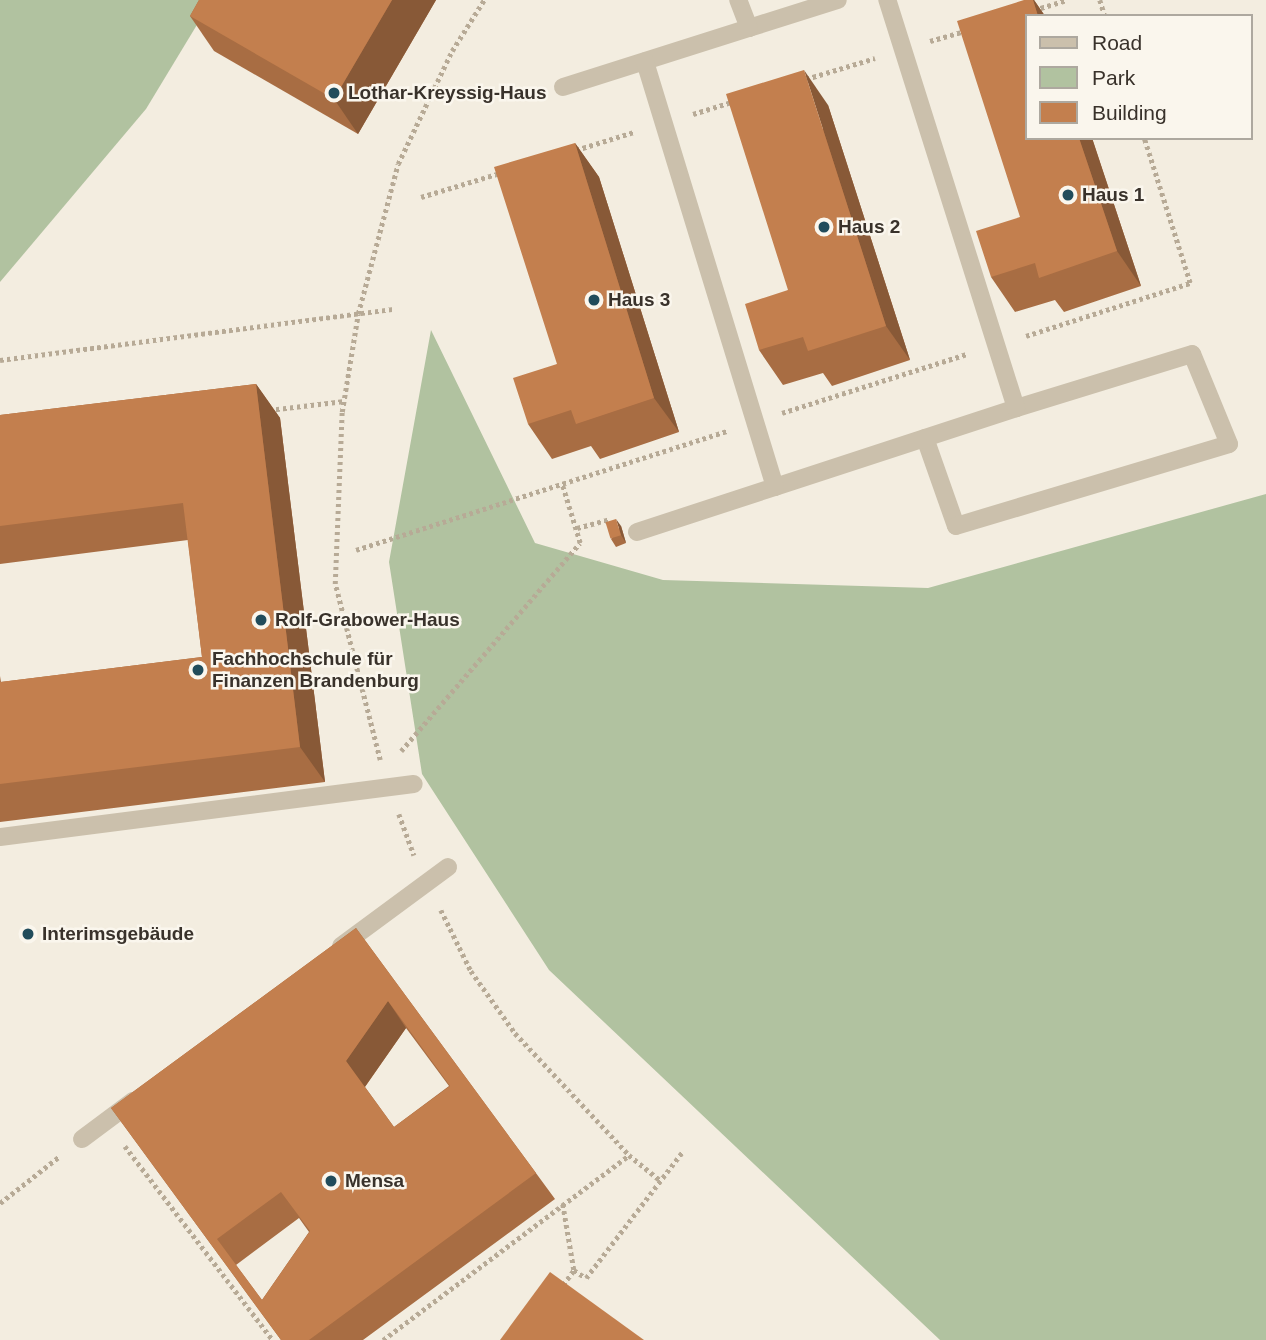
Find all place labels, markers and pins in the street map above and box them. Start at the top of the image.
place label: Lothar-Kreyssig-Haus [348,82,546,104]
marker: Lothar-Kreyssig-Haus [326,85,342,101]
place label: Haus 1 [1082,184,1144,206]
marker: Haus 1 [1060,187,1076,203]
place label: Haus 2 [838,216,900,238]
marker: Haus 2 [816,219,832,235]
place label: Haus 3 [608,289,670,311]
marker: Haus 3 [586,292,602,308]
place label: Rolf-Grabower-Haus [275,609,460,631]
marker: Rolf-Grabower-Haus [253,612,269,628]
place label: Fachhochschule für Finanzen Brandenburg [212,648,419,692]
marker: Fachhochschule für Finanzen Brandenburg [190,662,206,678]
place label: Interimsgebäude [42,923,194,945]
marker: Interimsgebäude [20,926,36,942]
place label: Mensa [345,1170,404,1192]
marker: Mensa [323,1173,339,1189]

